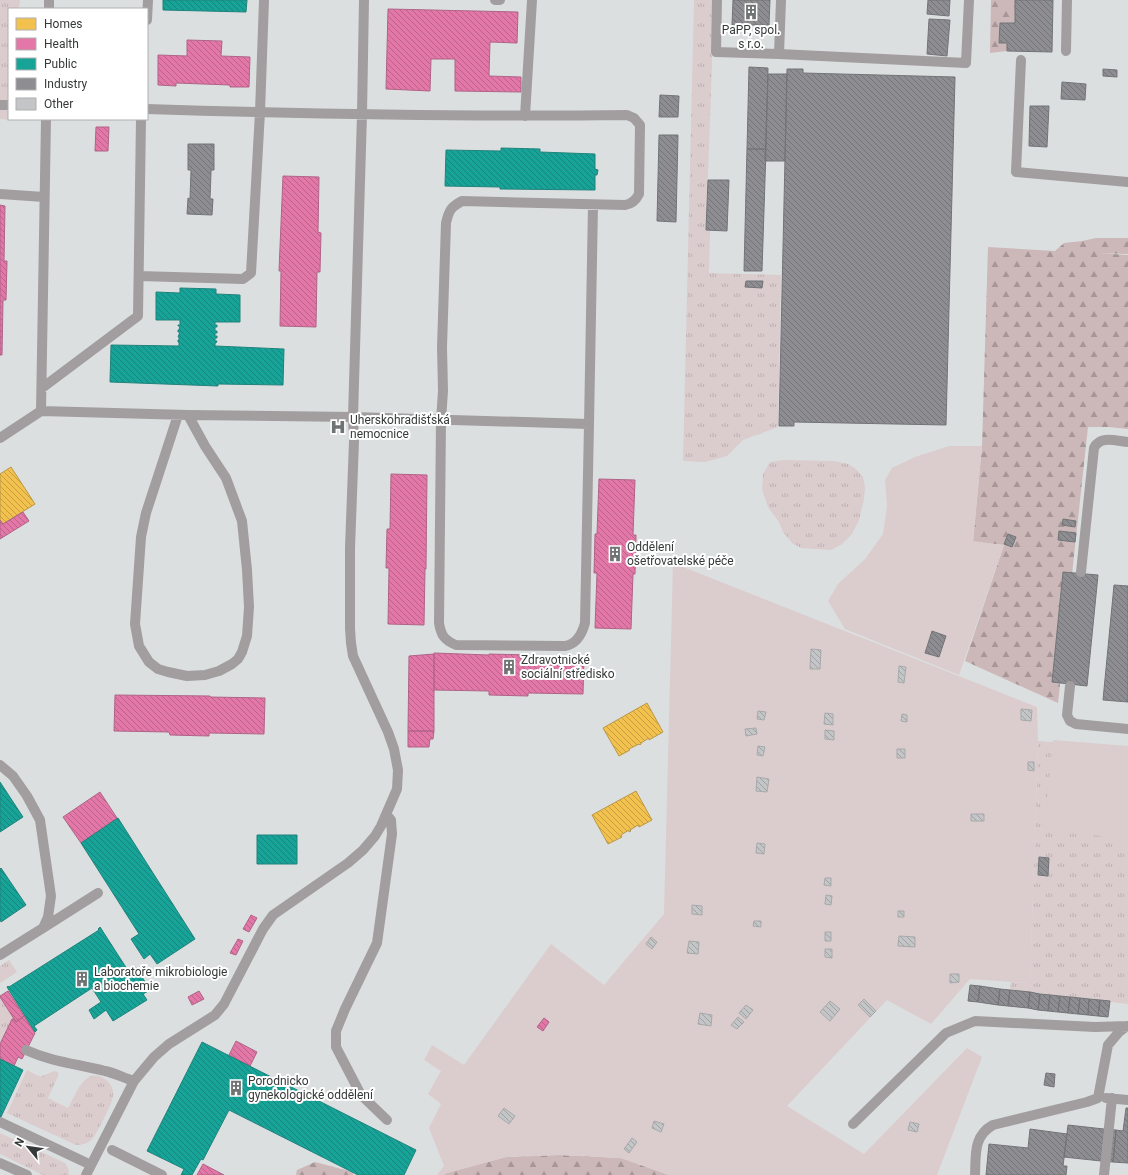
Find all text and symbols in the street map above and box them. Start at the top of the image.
building icon: PaPP, spol. s r.o. [742,3,760,21]
legend [8,8,148,120]
text: Homes [44,17,82,31]
place label: PaPP, spol. s r.o. [722,23,780,51]
text: Health [44,37,79,51]
text: Public [44,57,77,71]
text: Industry [44,77,88,91]
text: Other [44,97,73,111]
place label: Uherskohradišťská nemocnice [350,413,450,441]
hospital icon: Uherskohradišťská nemocnice [329,418,347,436]
place label: Oddělení ošetřovatelské péče [627,540,734,568]
building icon: Oddělení ošetřovatelské péče [606,545,624,563]
place label: Zdravotnické sociální středisko [521,653,615,681]
building icon: Zdravotnické sociální středisko [500,658,518,676]
place label: Laboratoře mikrobiologie a biochemie [94,965,227,993]
building icon: Laboratoře mikrobiologie a biochemie [73,970,91,988]
place label: Porodnicko gynekologické oddělení [248,1074,374,1102]
building icon: Porodnicko gynekologické oddělení [227,1079,245,1097]
north arrow [8,1127,48,1167]
text: N [12,1136,27,1149]

